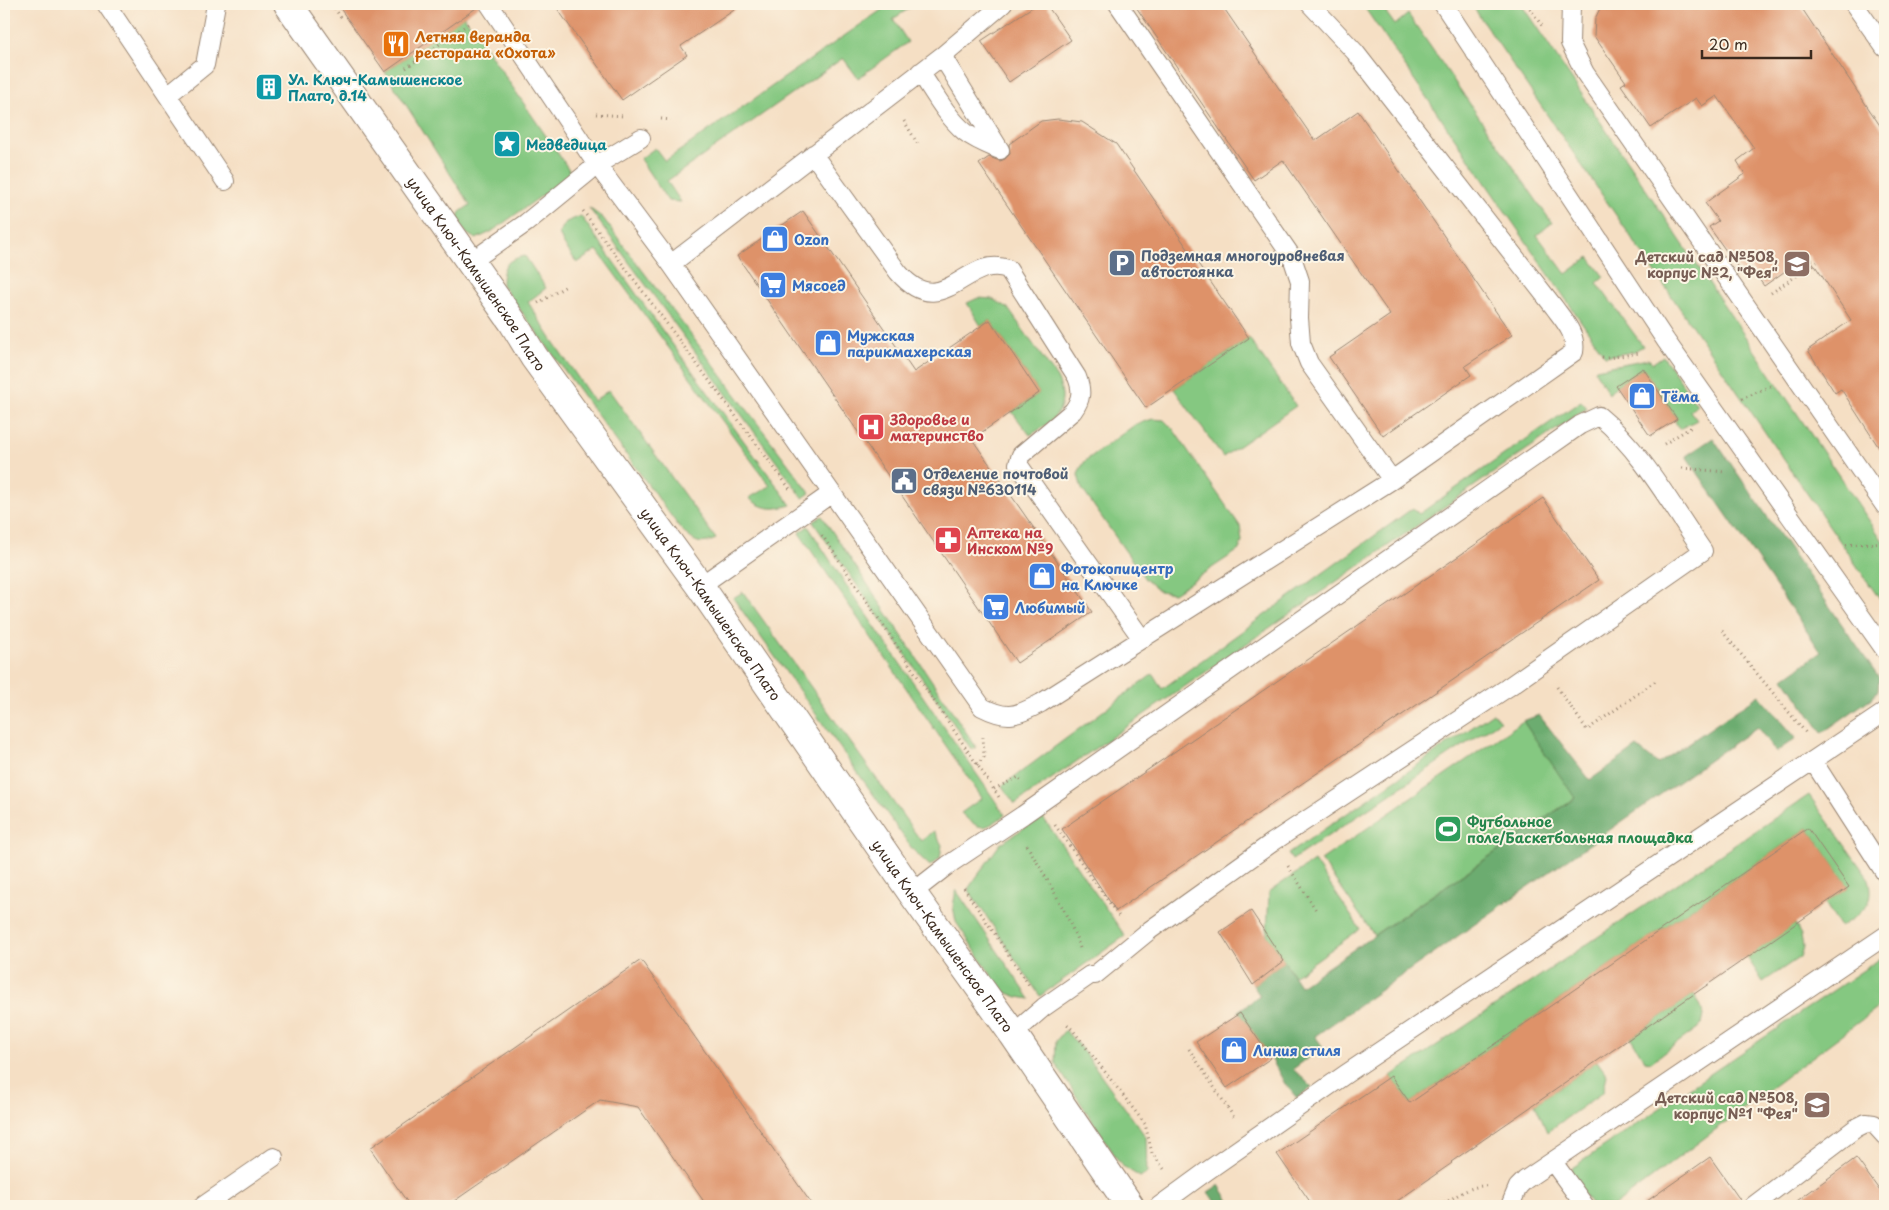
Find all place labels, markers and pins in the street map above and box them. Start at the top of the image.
place label: Летняя веранда ресторана «Охота» [415,26,556,63]
restaurant icon: Летняя веранда ресторана «Охота» [381,29,411,59]
place label: Ул. Ключ-Камышенское Плато, д.14 [288,69,462,106]
building icon: Ул. Ключ-Камышенское Плато, д.14 [254,72,284,102]
place icon: Медведица [492,129,522,159]
place label: Медведица [526,134,607,155]
shop icon: Ozon [760,224,790,254]
place label: Ozon [794,229,829,250]
place label: Подземная многоуровневая автостоянка [1141,245,1345,282]
place label: Детский сад №508, корпус №2, "Фея" [1635,246,1778,283]
parking icon: Подземная многоуровневая автостоянка [1107,248,1137,278]
school or university icon: Детский сад №508, корпус №2, "Фея" [1782,249,1812,279]
supermarket icon: Мясоед [758,270,788,300]
place label: Мясоед [792,275,846,296]
place label: Мужская парикмахерская [847,325,972,362]
shop icon: Мужская парикмахерская [813,328,843,358]
shop icon: Тёма [1627,381,1657,411]
place label: Тёма [1661,386,1700,407]
place label: Здоровье и материнство [889,409,984,446]
hospital icon: Здоровье и материнство [856,412,886,442]
place label: Отделение почтовой связи №630114 [923,463,1069,500]
public building icon: Отделение почтовой связи №630114 [889,466,919,496]
place label: Аптека на Инском №9 [967,522,1053,559]
pharmacy icon: Аптека на Инском №9 [933,525,963,555]
place label: Фотокопицентр на Ключке [1061,558,1174,595]
shop icon: Фотокопицентр на Ключке [1027,561,1057,591]
supermarket icon: Любимый [981,592,1011,622]
place label: Любимый [1015,597,1086,618]
place label: Футбольное поле/Баскетбольная площадка [1467,811,1694,848]
sports icon: Футбольное поле/Баскетбольная площадка [1433,814,1463,844]
shop icon: Линия стиля [1219,1035,1249,1065]
place label: Линия стиля [1253,1040,1341,1061]
place label: Детский сад №508, корпус №1 "Фея" [1655,1087,1798,1124]
school or university icon: Детский сад №508, корпус №1 "Фея" [1802,1090,1832,1120]

